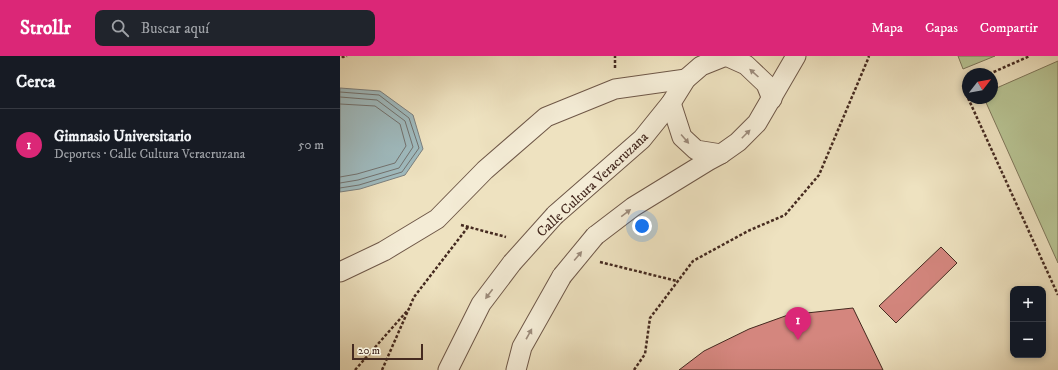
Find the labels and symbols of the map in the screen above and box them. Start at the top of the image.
one-way arrow [749,68,759,77]
north arrow [962,68,998,104]
street label: Calle Cultura Veracruzana [533,128,652,241]
one-way arrow [741,129,751,139]
one-way arrow [681,134,690,144]
one-way arrow [621,209,632,217]
your location [632,216,652,236]
one-way arrow [574,251,583,262]
one-way arrow [484,288,493,299]
pin: 1 [785,307,811,340]
one-way arrow [526,328,533,340]
scale bar [352,342,423,361]

